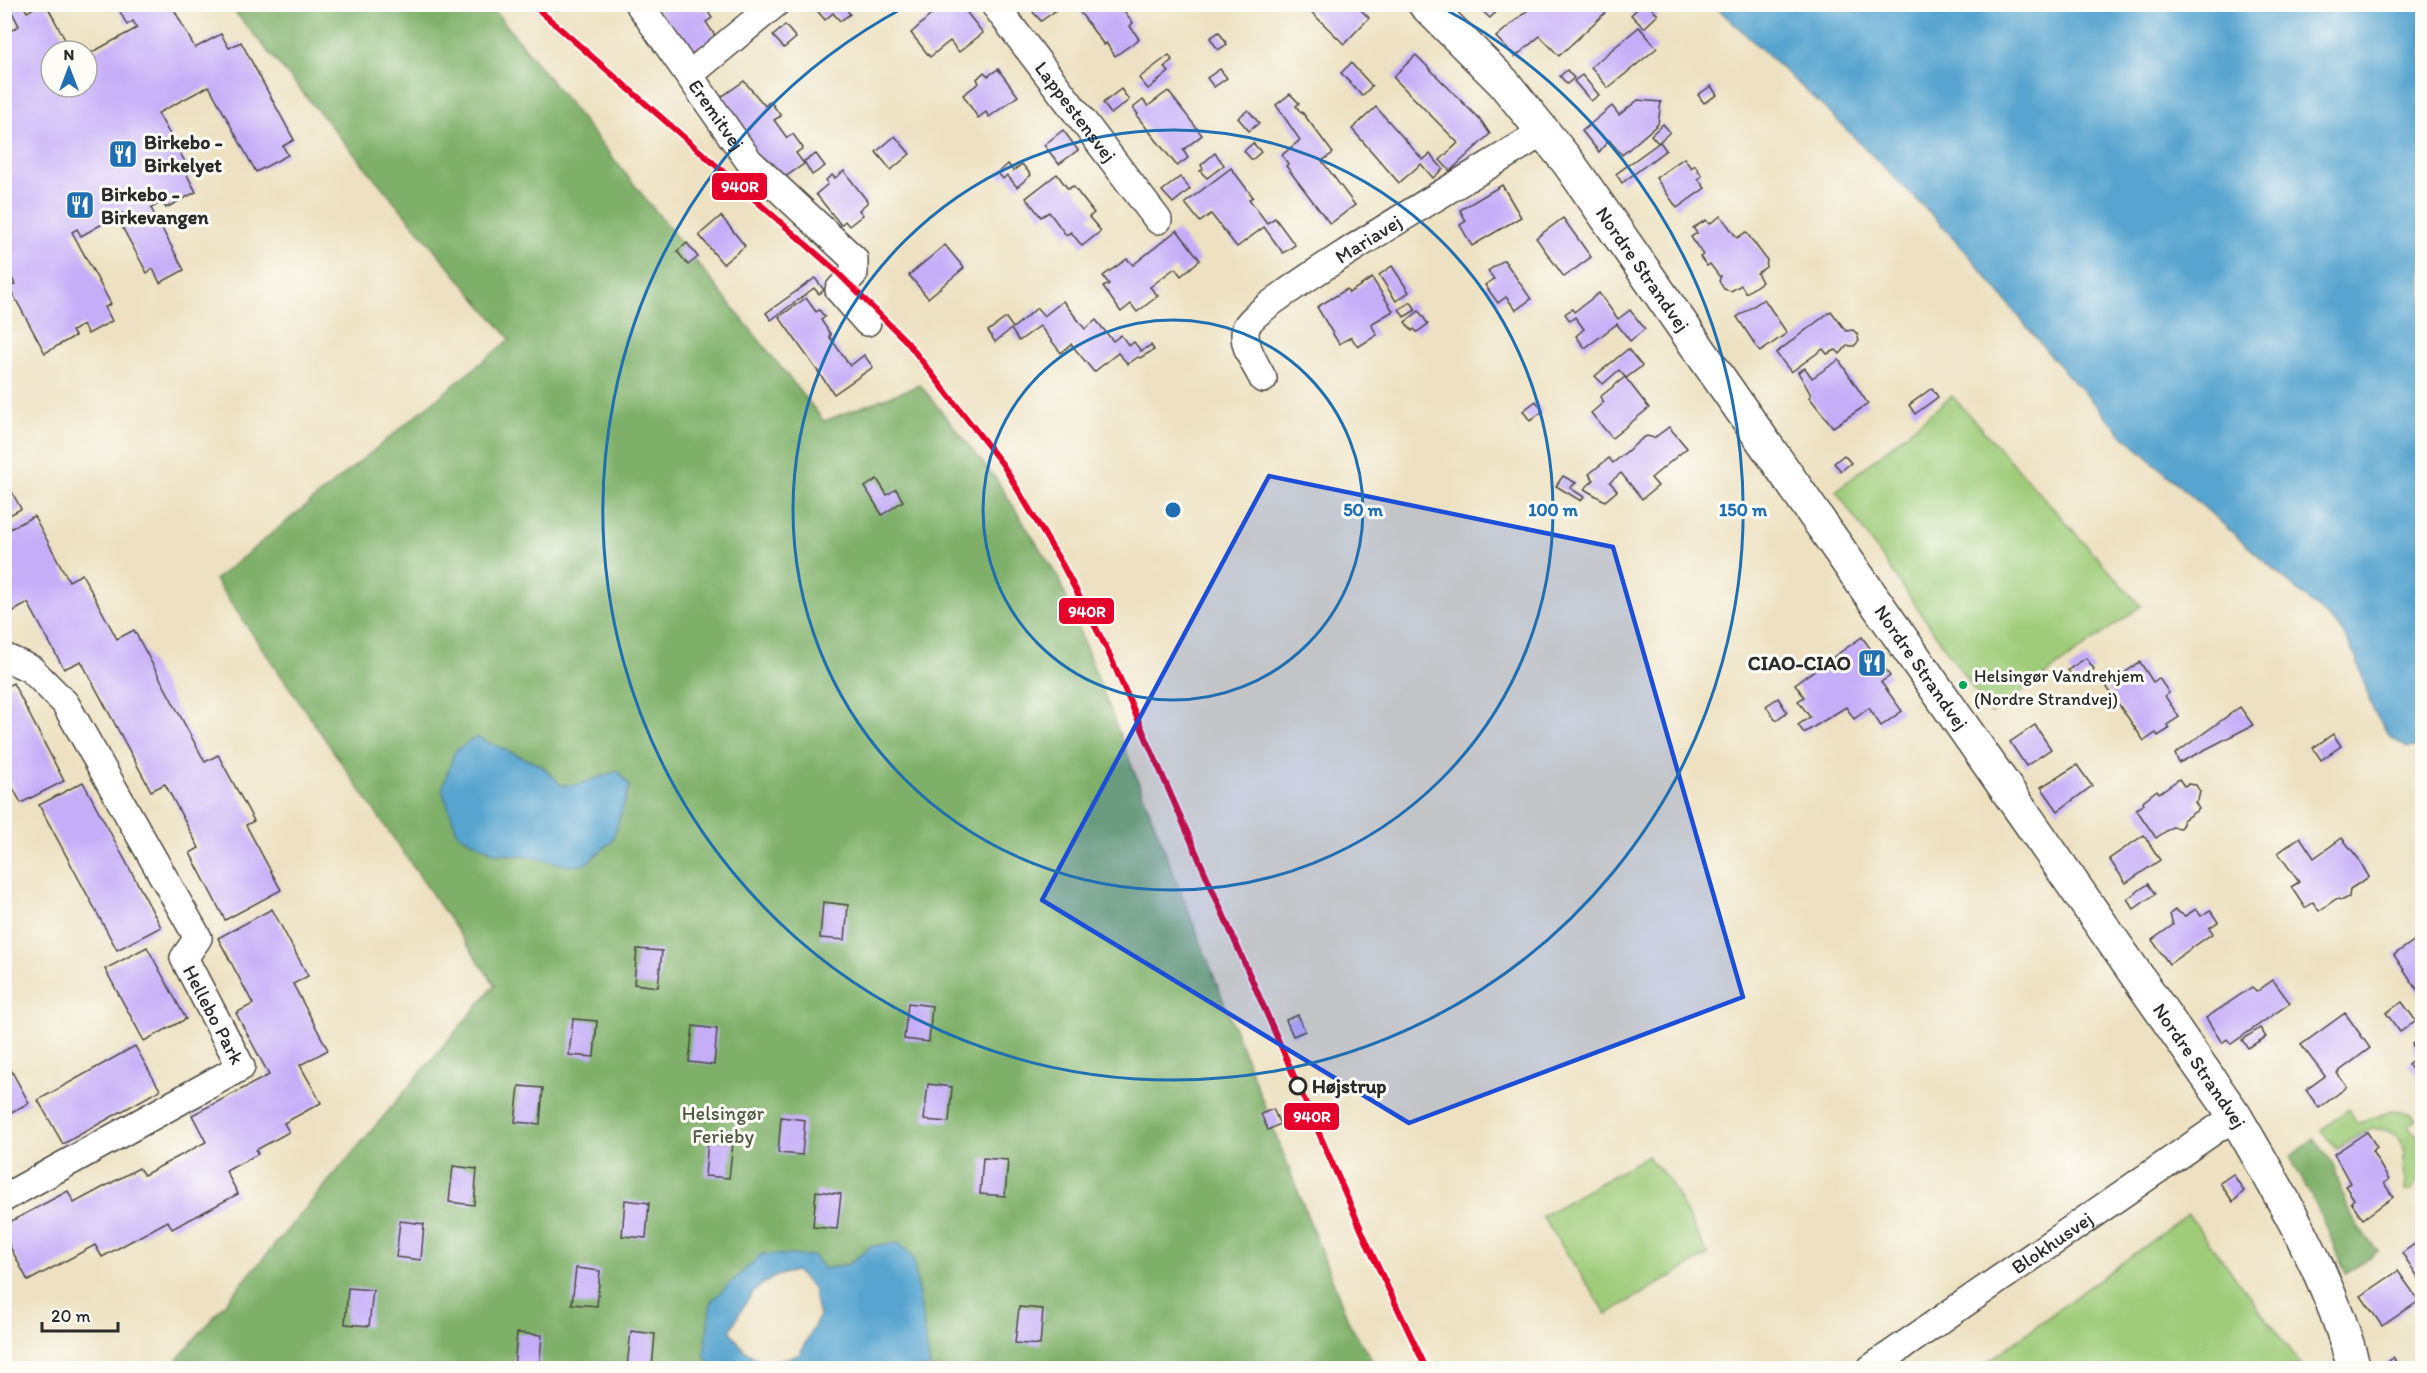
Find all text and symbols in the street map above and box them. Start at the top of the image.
north arrow [39,39,99,99]
text: N [64,45,74,64]
street label: Lappestensvej [1030,56,1122,167]
street label: Eremitvej [683,74,750,155]
place label: Birkebo - Birkelyet [144,130,223,178]
restaurant icon: Birkebo - Birkelyet [107,138,139,170]
line badge: 940R [711,172,768,201]
text: 940R [721,177,759,196]
place label: Birkebo - Birkevangen [101,182,209,230]
restaurant icon: Birkebo - Birkevangen [64,189,96,221]
street label: Nordre Strandvej [1591,202,1695,336]
street label: Mariavej [1331,209,1406,269]
text: 50 m [1343,499,1384,521]
text: 100 m [1528,499,1579,521]
text: 150 m [1719,499,1768,521]
centre of rings [1163,500,1183,520]
line badge: 940R [1058,597,1115,625]
street label: Nordre Strandvej [1869,600,1973,735]
text: 940R [1068,602,1106,621]
restaurant icon: CIAO-CIAO [1856,647,1888,679]
place label: CIAO-CIAO [1748,651,1851,675]
place label: Helsingør Vandrehjem (Nordre Strandvej) [1974,665,2145,710]
marker: Helsingør Vandrehjem (Nordre Strandvej) [1957,679,1969,691]
street label: Hellebo Park [178,961,249,1068]
street label: Nordre Strandvej [2148,998,2252,1133]
place label: Højstrup [1312,1074,1386,1099]
marker: Højstrup [1289,1077,1307,1095]
park label: Helsingør Ferieby [682,1101,765,1148]
line badge: 940R [1283,1102,1340,1131]
text: 940R [1293,1107,1331,1126]
street label: Blokhusvej [2007,1206,2097,1279]
scale bar [42,1295,118,1333]
text: 20 m [51,1305,91,1327]

